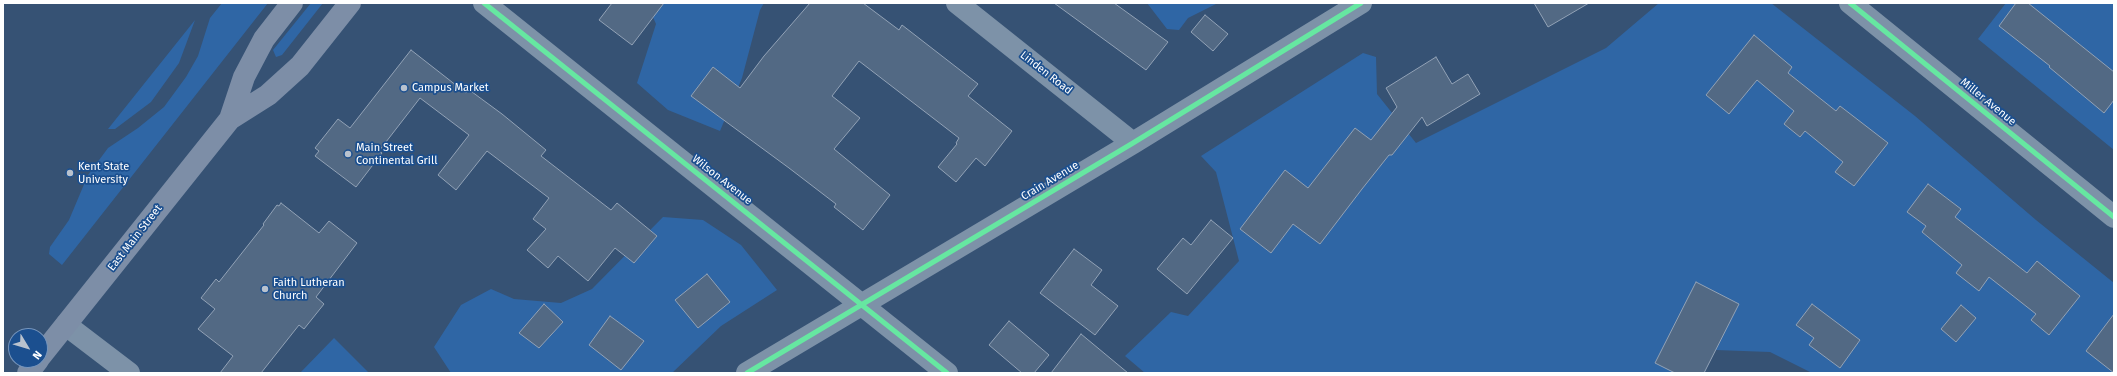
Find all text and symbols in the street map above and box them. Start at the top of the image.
street label: Linden Road [1017,49,1075,97]
street label: Miller Avenue [1958,76,2018,128]
place label: Campus Market [412,81,489,95]
marker: Campus Market [399,83,409,93]
place label: Main Street Continental Grill [356,141,437,167]
marker: Main Street Continental Grill [343,149,353,159]
street label: Wilson Avenue [689,152,755,208]
street label: Crain Avenue [1019,159,1081,203]
place label: Kent State University [78,160,129,186]
marker: Kent State University [65,168,75,178]
street label: East Main Street [105,202,165,274]
place label: Faith Lutheran Church [273,276,345,302]
marker: Faith Lutheran Church [260,284,270,294]
north arrow [8,328,48,368]
text: N [30,348,44,362]

